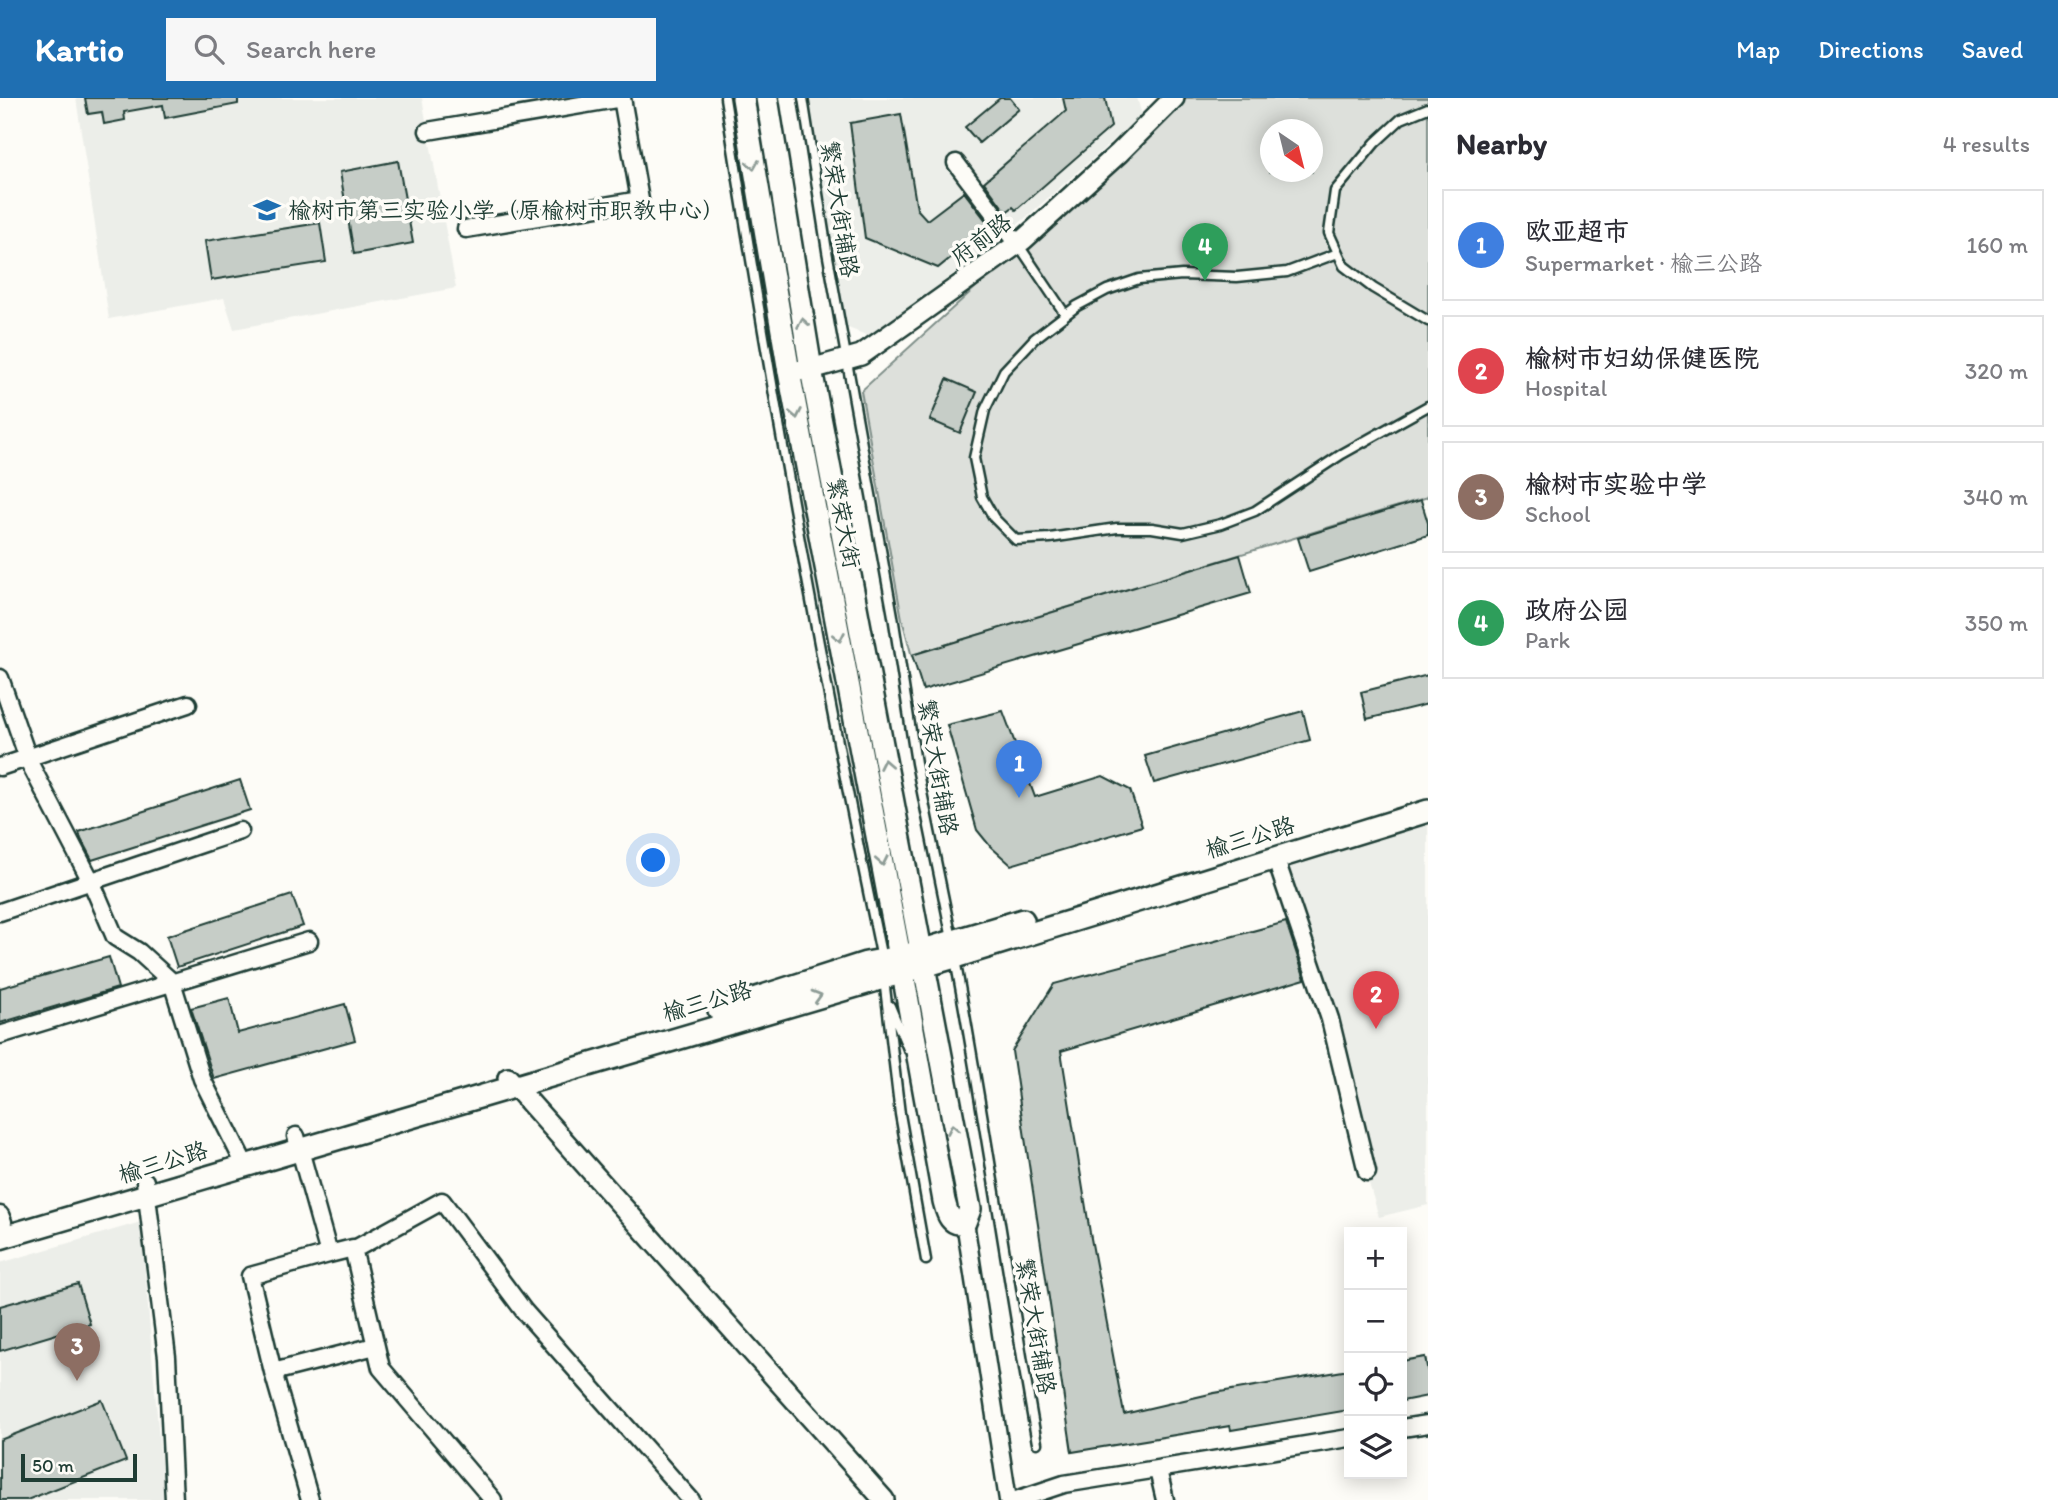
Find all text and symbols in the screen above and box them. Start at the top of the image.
search box [166,18,656,81]
text: Kartio [35,30,124,69]
icon: search [190,30,228,68]
text: Search here [246,33,376,65]
text: Map [1736,35,1780,64]
text: Directions [1818,35,1924,64]
text: Saved [1962,35,2023,64]
north arrow [1260,119,1323,182]
text: Nearby [1456,125,1547,162]
text: 4 results [1943,130,2030,158]
street label: 繁荣大街辅路 [815,139,865,279]
one-way arrow [745,160,760,171]
school or university icon: 榆树市第三实验小学（原榆树市职教中心） [252,195,282,225]
place label: 榆树市第三实验小学（原榆树市职教中心） [288,196,725,224]
street label: 府前路 [945,207,1017,271]
text: 欧亚超市 [1525,215,1629,247]
pin: 4 [1182,223,1228,281]
text: 1 [1476,231,1486,259]
text: 160 m [1966,231,2028,259]
text: Supermarket · 榆三公路 [1525,249,1762,277]
one-way arrow [796,317,811,329]
text: 榆树市妇幼保健医院 [1525,342,1759,374]
text: 2 [1475,357,1487,385]
text: 320 m [1965,357,2028,385]
text: Hospital [1525,374,1607,402]
one-way arrow [788,408,803,420]
text: 榆树市实验中学 [1525,468,1707,500]
street label: 繁荣大街 [821,475,867,571]
text: 3 [1475,483,1487,511]
text: 340 m [1963,483,2028,511]
text: School [1525,500,1590,528]
text: 政府公园 [1525,594,1629,626]
text: 4 [1474,609,1488,637]
text: 350 m [1965,609,2028,637]
text: Park [1525,626,1570,654]
one-way arrow [831,631,846,643]
street label: 繁荣大街辅路 [912,697,964,837]
pin: 1 [996,740,1042,798]
one-way arrow [878,758,893,770]
street label: 榆三公路 [1202,810,1298,864]
your location [636,843,670,877]
one-way arrow [874,855,889,867]
pin: 2 [1353,971,1399,1029]
street label: 榆三公路 [659,975,755,1027]
one-way arrow [811,990,823,1004]
one-way arrow [947,1123,962,1135]
street label: 榆三公路 [115,1135,211,1189]
map controls [1344,1227,1407,1479]
button: + [1344,1227,1407,1290]
street label: 繁荣大街辅路 [1010,1256,1062,1396]
button: − [1344,1290,1407,1353]
pin: 3 [54,1323,100,1381]
button: locate [1344,1353,1407,1416]
button: layers [1344,1416,1407,1479]
scale bar [21,1451,136,1483]
text: 50 m [32,1454,74,1477]

